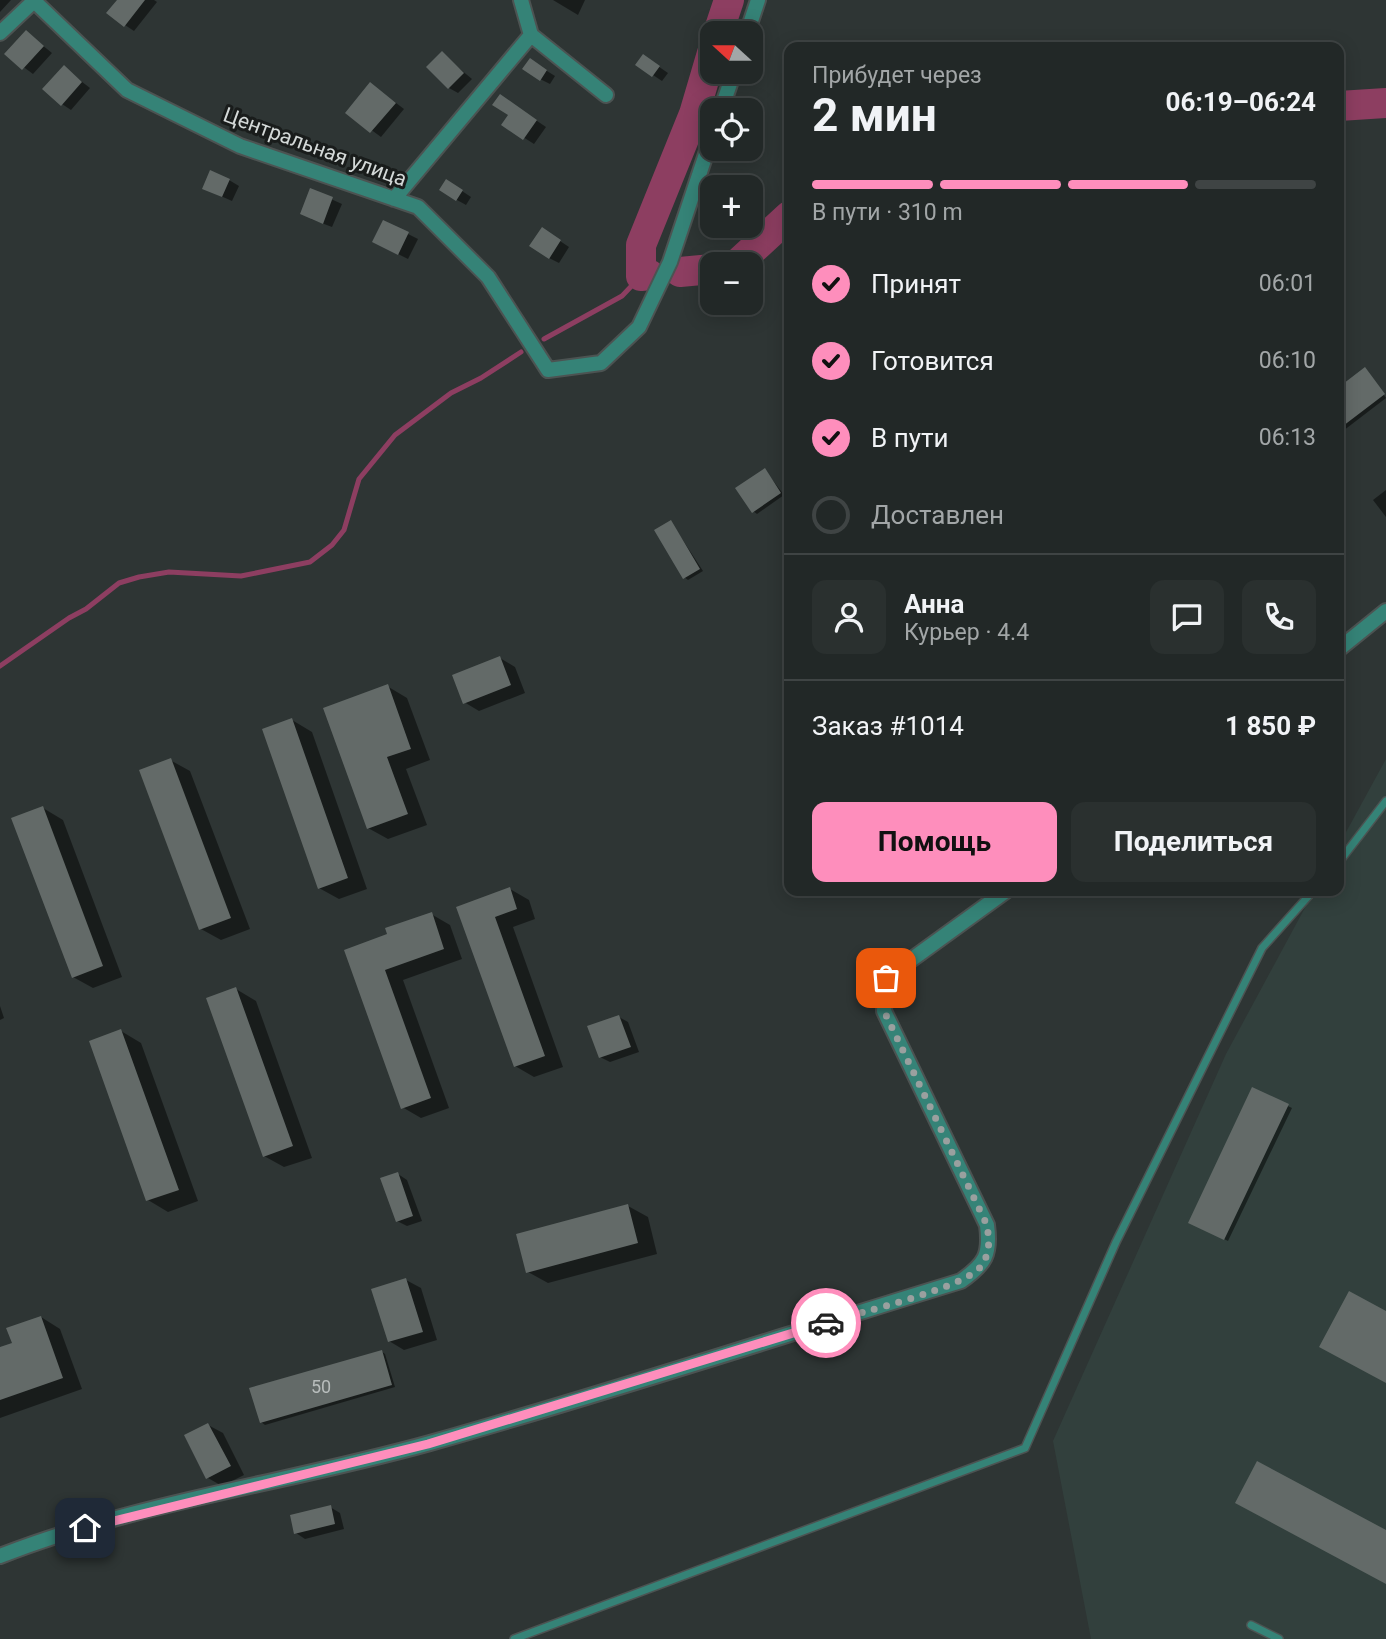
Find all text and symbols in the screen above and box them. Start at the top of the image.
north arrow [700,21,763,84]
map controls [700,21,763,315]
text: Прибудет через [812,62,982,89]
text: 06:19–06:24 [1166,87,1316,117]
text: 2 мин [812,88,937,142]
button: locate [700,98,763,161]
street label: Центральная улица [220,103,410,191]
button: + [700,175,763,238]
text: В пути · 310 m [812,199,963,226]
button: − [700,252,763,315]
icon: check [812,265,850,303]
text: Принят [871,269,961,299]
text: 06:01 [1259,270,1316,297]
icon: check [812,342,850,380]
text: Готовится [871,346,994,376]
text: 06:10 [1259,347,1316,374]
icon: check [812,419,850,457]
text: В пути [871,423,948,453]
text: 06:13 [1259,424,1316,451]
text: Доставлен [871,500,1004,530]
button: person [812,580,886,654]
button: chat [1150,580,1224,654]
button: phone [1242,580,1316,654]
text: Анна [904,589,964,619]
text: Курьер · 4.4 [904,619,1029,646]
text: Заказ #1014 [812,711,964,741]
text: 1 850 ₽ [1225,711,1316,741]
button: Помощь [812,802,1057,882]
button: Поделиться [1071,802,1316,882]
pin [856,948,916,1008]
icon: bag [867,959,905,997]
courier [791,1288,861,1358]
icon: car [807,1304,845,1342]
house number: 50 [311,1376,331,1397]
pin [55,1498,115,1558]
icon: home [66,1509,104,1547]

